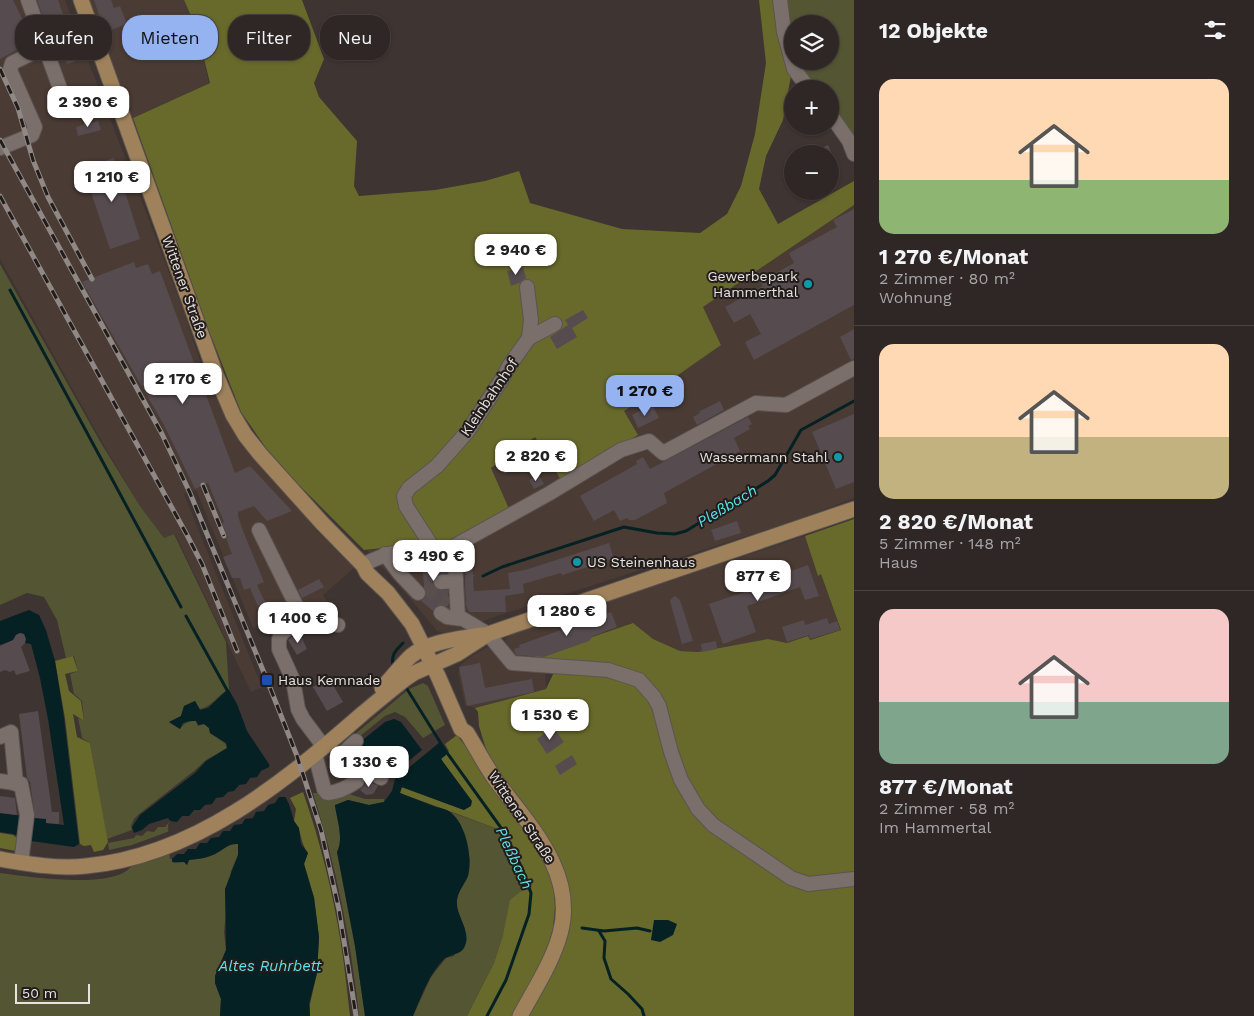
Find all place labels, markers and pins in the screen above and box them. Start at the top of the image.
pin: 2 390 € [42,86,134,128]
pin: 1 210 € [66,160,158,203]
pin: 2 940 € [470,234,562,276]
place label: Gewerbepark Hammerthal [707,268,799,300]
marker: Gewerbepark Hammerthal [802,278,814,290]
pin: 2 170 € [137,362,229,405]
pin: 1 270 € [599,374,691,417]
pin: 2 820 € [490,440,582,482]
place label: Wassermann Stahl [700,449,829,465]
marker: Wassermann Stahl [832,451,844,463]
pin: 3 490 € [388,540,480,582]
place label: US Steinenhaus [587,554,695,570]
marker: US Steinenhaus [571,556,583,568]
pin: 877 € [723,560,793,602]
pin: 1 280 € [521,594,613,637]
pin: 1 400 € [252,602,344,644]
place label: Haus Kemnade [278,672,380,688]
marker: Haus Kemnade [260,673,274,687]
pin: 1 530 € [504,698,596,741]
pin: 1 330 € [323,746,415,788]

